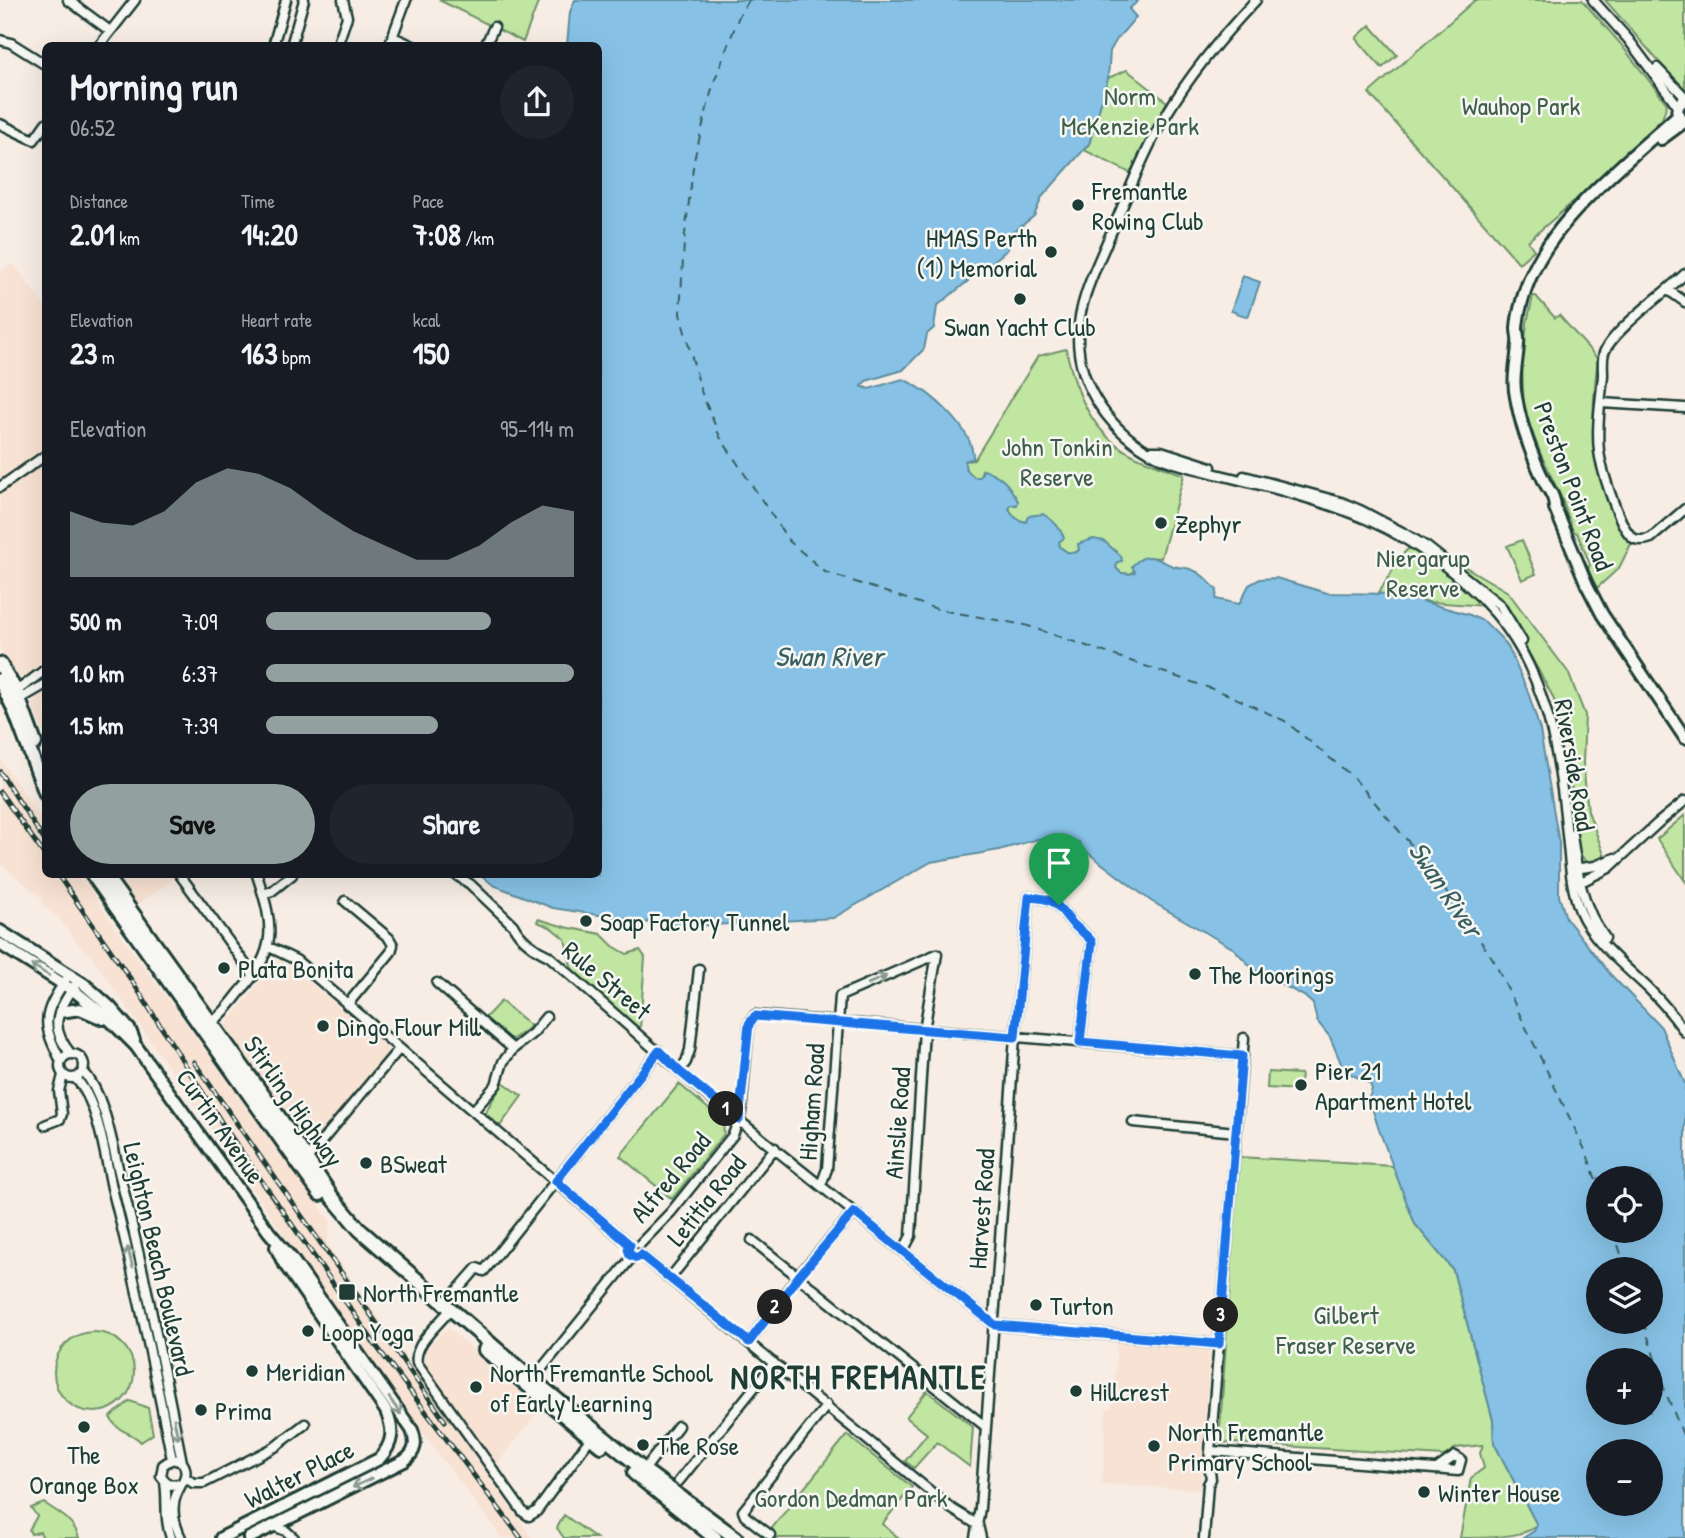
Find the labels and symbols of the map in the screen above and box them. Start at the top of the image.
park label: Norm McKenzie Park [1061,78,1199,143]
park label: Wauhop Park [1462,88,1581,123]
place label: Fremantle Rowing Club [1091,173,1204,238]
marker: Fremantle Rowing Club [1070,197,1086,213]
place label: HMAS Perth (1) Memorial [917,220,1037,285]
marker: HMAS Perth (1) Memorial [1043,244,1059,260]
marker: Swan Yacht Club [1012,291,1028,307]
place label: Swan Yacht Club [944,309,1096,344]
street label: Preston Point Road [1526,397,1622,575]
park label: John Tonkin Reserve [1001,429,1113,494]
place label: Zephyr [1175,506,1242,541]
marker: Zephyr [1153,515,1169,531]
park label: Niergarup Reserve [1376,540,1470,605]
water label: Swan River [775,637,886,675]
street label: Riverside Road [1546,696,1604,834]
pin [1029,833,1089,905]
water label: Swan River [1400,834,1494,947]
place label: Soap Factory Tunnel [600,904,790,939]
marker: Soap Factory Tunnel [578,913,594,929]
street label: Rule Street [555,933,660,1028]
place label: Plata Bonita [238,951,353,986]
place label: The Moorings [1209,957,1334,992]
marker: Plata Bonita [216,960,232,976]
one-way arrow [31,963,51,977]
marker: The Moorings [1187,966,1203,982]
one-way arrow [866,973,887,986]
place label: Dingo Flour Mill [337,1009,482,1044]
marker: Dingo Flour Mill [315,1018,331,1034]
street label: Stirling Highway [236,1029,352,1173]
street label: Higham Road [789,1042,833,1162]
place label: Pier 21 Apartment Hotel [1315,1053,1472,1118]
street label: Curtin Avenue [168,1061,274,1191]
street label: Ainslie Road [876,1066,918,1180]
marker: Pier 21 Apartment Hotel [1293,1077,1309,1093]
pin: 1 [708,1092,744,1126]
street label: Alfred Road [622,1124,718,1230]
street label: Leighton Beach Boulevard [115,1139,203,1379]
place label: BSweat [380,1146,448,1181]
street label: Letitia Road [658,1147,754,1253]
street label: Harvest Road [959,1148,1003,1270]
marker: BSweat [358,1155,374,1171]
one-way arrow [122,1246,136,1269]
place label: North Fremantle [363,1275,519,1310]
marker: North Fremantle [337,1282,357,1302]
place label: Turton [1050,1288,1114,1323]
pin: 2 [758,1290,792,1324]
marker: Turton [1028,1297,1044,1313]
park label: Gilbert Fraser Reserve [1275,1297,1416,1362]
pin: 3 [1204,1298,1238,1332]
place label: Loop Yoga [322,1314,413,1349]
marker: Loop Yoga [300,1323,316,1339]
place label: Meridian [266,1354,346,1389]
place label: North Fremantle School of Early Learning [490,1355,713,1420]
district label: NORTH FREMANTLE [731,1355,987,1399]
marker: Meridian [244,1363,260,1379]
place label: Hillcrest [1090,1374,1170,1409]
marker: North Fremantle School of Early Learning [468,1379,484,1395]
marker: Hillcrest [1068,1383,1084,1399]
place label: Prima [215,1393,271,1428]
one-way arrow [388,1396,402,1415]
marker: Prima [193,1402,209,1418]
place label: North Fremantle Primary School [1168,1414,1324,1479]
one-way arrow [169,1417,183,1440]
marker: The Orange Box [76,1419,92,1435]
place label: The Rose [657,1428,739,1463]
street label: Walter Place [238,1432,360,1516]
place label: The Orange Box [29,1437,139,1502]
marker: The Rose [635,1437,651,1453]
marker: North Fremantle Primary School [1146,1438,1162,1454]
place label: Winter House [1438,1475,1560,1510]
one-way arrow [352,1476,373,1490]
park label: Gordon Dedman Park [754,1480,948,1515]
marker: Winter House [1416,1484,1432,1500]

